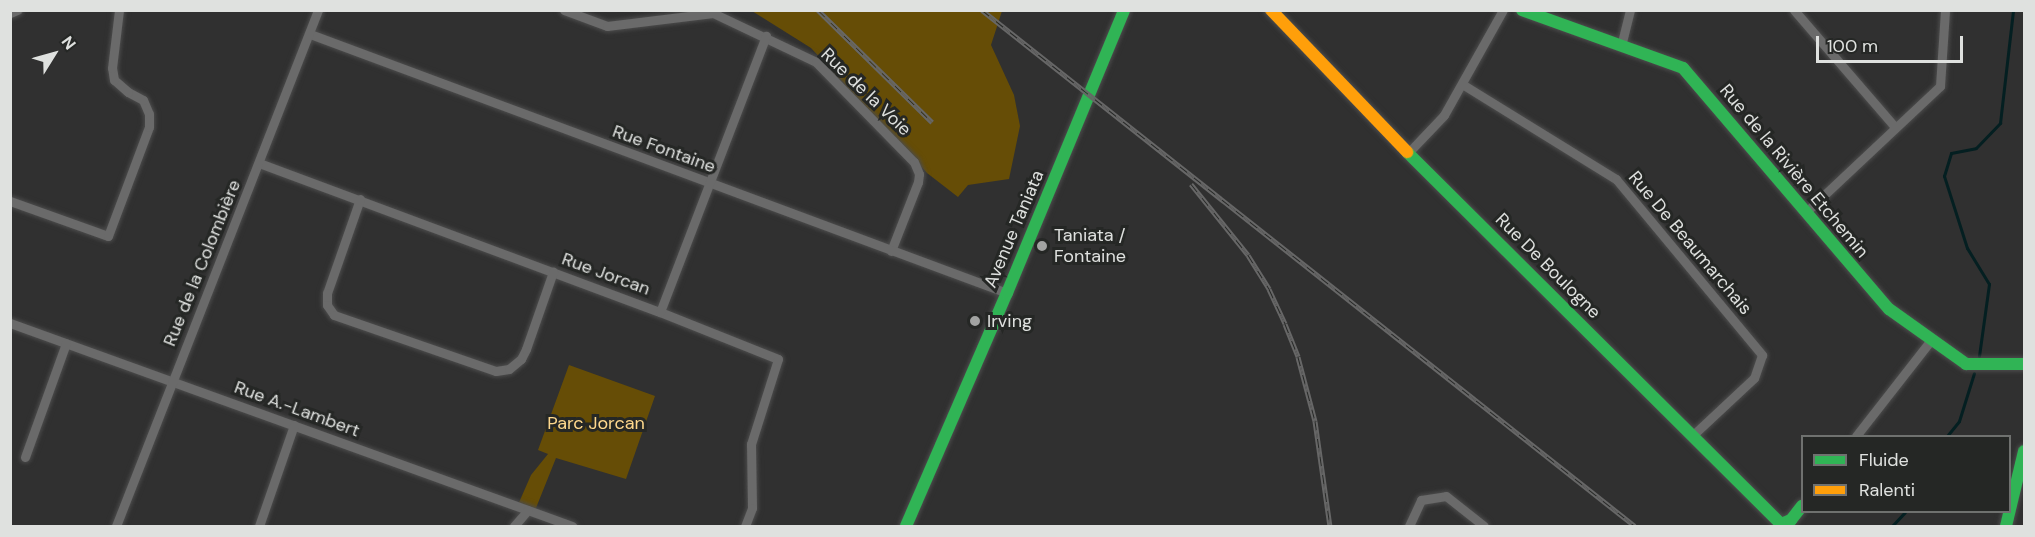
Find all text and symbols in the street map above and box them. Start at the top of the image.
north arrow [24,24,84,84]
scale bar [1819,24,1966,62]
text: N [57,32,81,54]
text: 100 m [1827,34,1878,58]
street label: Rue de la Voie [816,44,916,140]
street label: Rue de la Rivière Etchemin [1715,80,1873,262]
street label: Rue Fontaine [610,120,718,178]
street label: Avenue Taniata [980,167,1048,291]
street label: Rue De Beaumarchais [1624,167,1756,319]
street label: Rue de la Colombière [159,177,245,349]
street label: Rue De Boulogne [1491,209,1605,323]
place label: Taniata / Fontaine [1054,225,1126,268]
marker: Taniata / Fontaine [1035,239,1049,253]
street label: Rue Jorcan [559,248,653,300]
place label: Irving [987,310,1032,332]
marker: Irving [968,314,982,328]
street label: Rue A.-Lambert [231,376,363,442]
park label: Parc Jorcan [547,412,645,434]
legend [1801,435,2011,513]
text: Fluide [1859,448,1909,472]
text: Ralenti [1859,478,1915,502]

